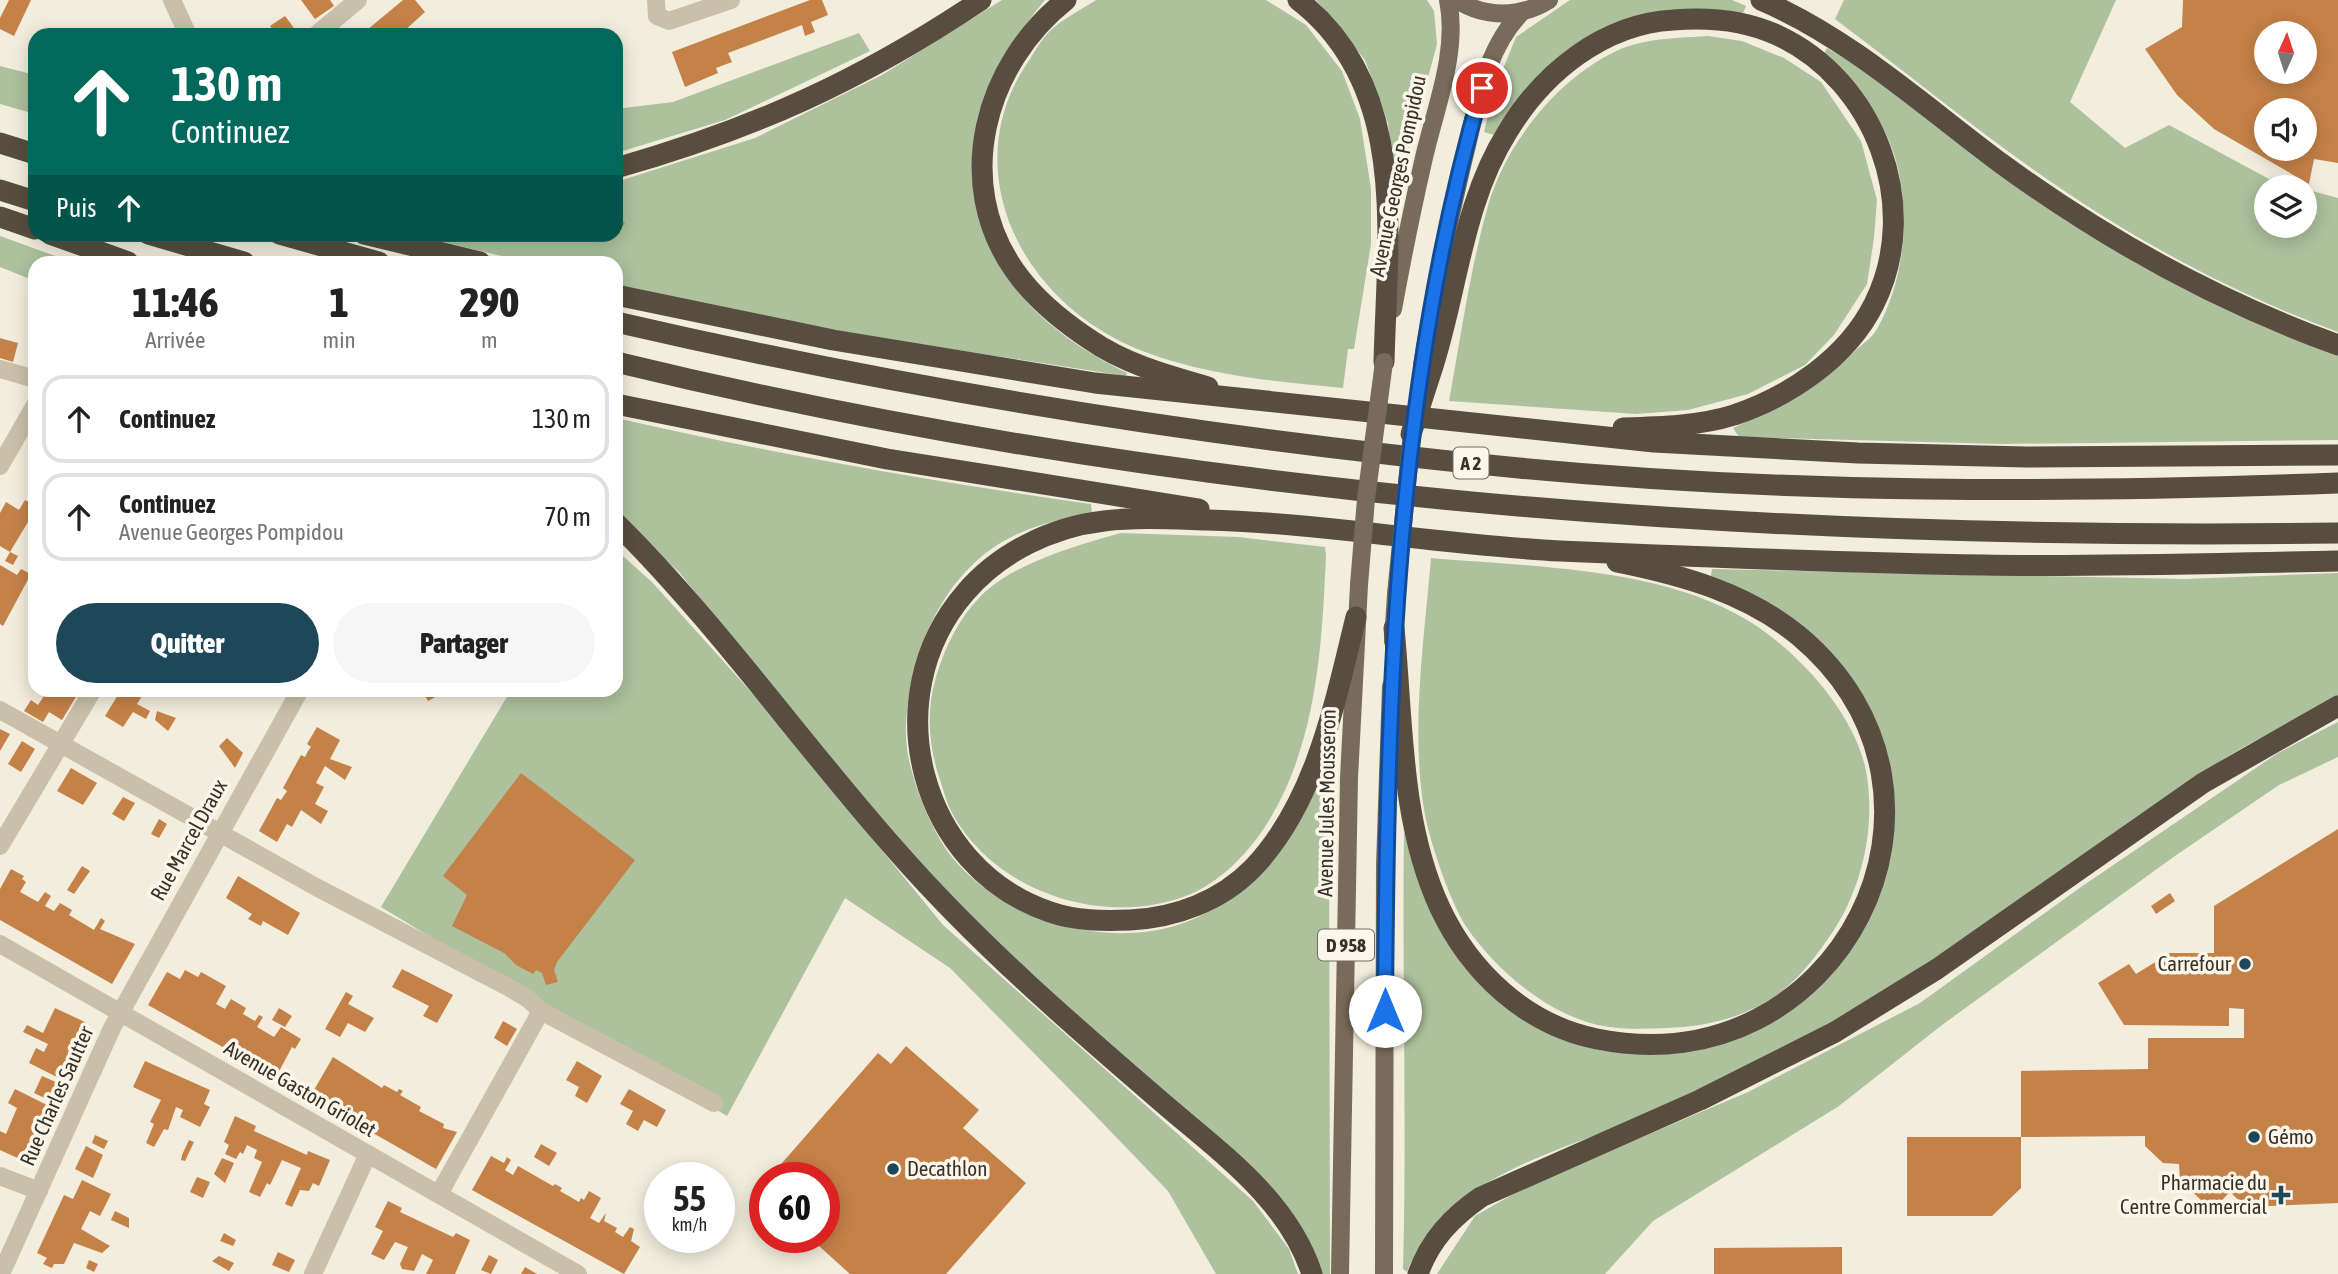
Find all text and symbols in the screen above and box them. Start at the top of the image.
north arrow [2254,21,2317,84]
map controls [2254,21,2317,238]
text: 130 m [171,55,282,111]
icon: ahead [56,56,147,147]
pin [1452,58,1512,118]
icon: arrive [1463,69,1501,107]
street label: Avenue Georges Pompidou [1364,73,1430,279]
button: sound [2254,98,2317,161]
text: Continuez [171,113,290,150]
button: layers [2254,175,2317,238]
icon: ahead [110,189,148,227]
text: Puis [56,193,96,223]
text: 11:46 [132,278,219,326]
text: 1 [329,278,349,326]
text: 290 [460,278,519,326]
text: Arrivée [145,327,205,353]
text: min [323,327,356,353]
text: m [481,327,498,353]
icon: ahead [60,400,98,438]
text: Continuez [119,404,215,434]
text: 130 m [532,404,591,434]
road number: A 2 [1454,447,1488,478]
text: Continuez [119,489,215,519]
icon: ahead [60,498,98,536]
text: 70 m [544,502,591,532]
text: Avenue Georges Pompidou [119,519,344,545]
button: Quitter [56,603,319,683]
button: Partager [333,603,595,683]
street label: Avenue Jules Mousseron [1312,709,1340,897]
street label: Rue Marcel Draux [145,774,232,904]
road number: D 958 [1318,930,1374,960]
place label: Carrefour [2158,951,2232,975]
marker: Carrefour [2237,956,2253,972]
position arrow [1348,974,1422,1048]
street label: Rue Charles Sautter [15,1021,98,1169]
street label: Avenue Gaston Griolet [220,1035,381,1141]
place label: Gémo [2268,1124,2314,1148]
marker: Gémo [2246,1129,2262,1145]
place label: Decathlon [907,1156,987,1180]
marker: Decathlon [885,1161,901,1177]
speed limit sign: 60 [749,1162,840,1253]
place label: Pharmacie du Centre Commercial [2120,1170,2267,1218]
text: 55 [673,1178,706,1218]
marker: Pharmacie du Centre Commercial [2273,1187,2289,1203]
text: km/h [672,1214,707,1235]

